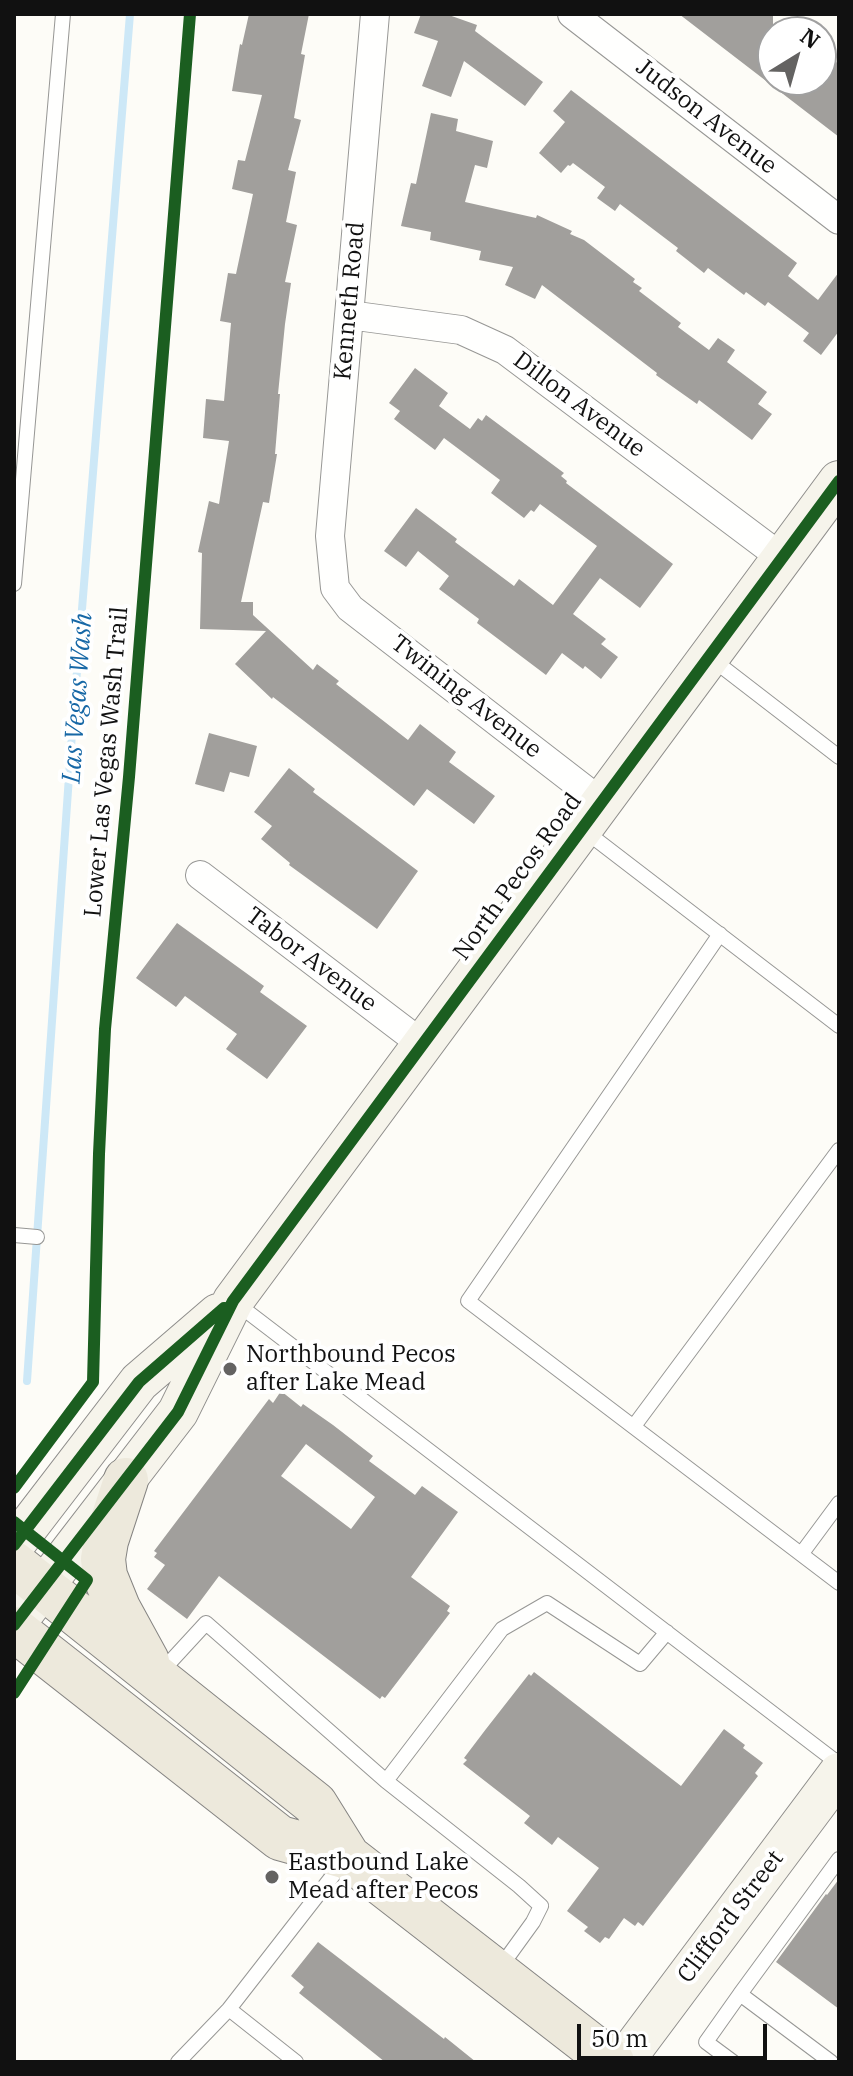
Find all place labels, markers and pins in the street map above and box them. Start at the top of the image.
place label: Northbound Pecos after Lake Mead [246,1341,456,1397]
marker: Northbound Pecos after Lake Mead [221,1360,239,1378]
place label: Eastbound Lake Mead after Pecos [288,1849,479,1905]
marker: Eastbound Lake Mead after Pecos [263,1868,281,1886]

